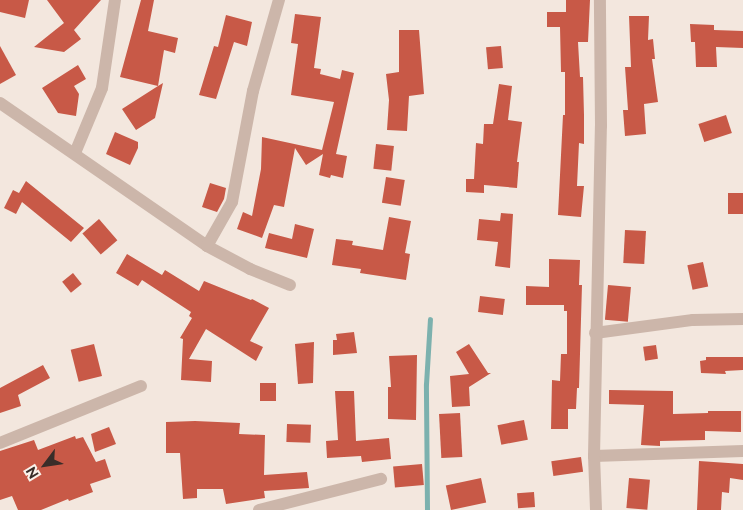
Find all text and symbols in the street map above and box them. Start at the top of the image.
north arrow [20,440,70,490]
text: N [23,464,42,481]

